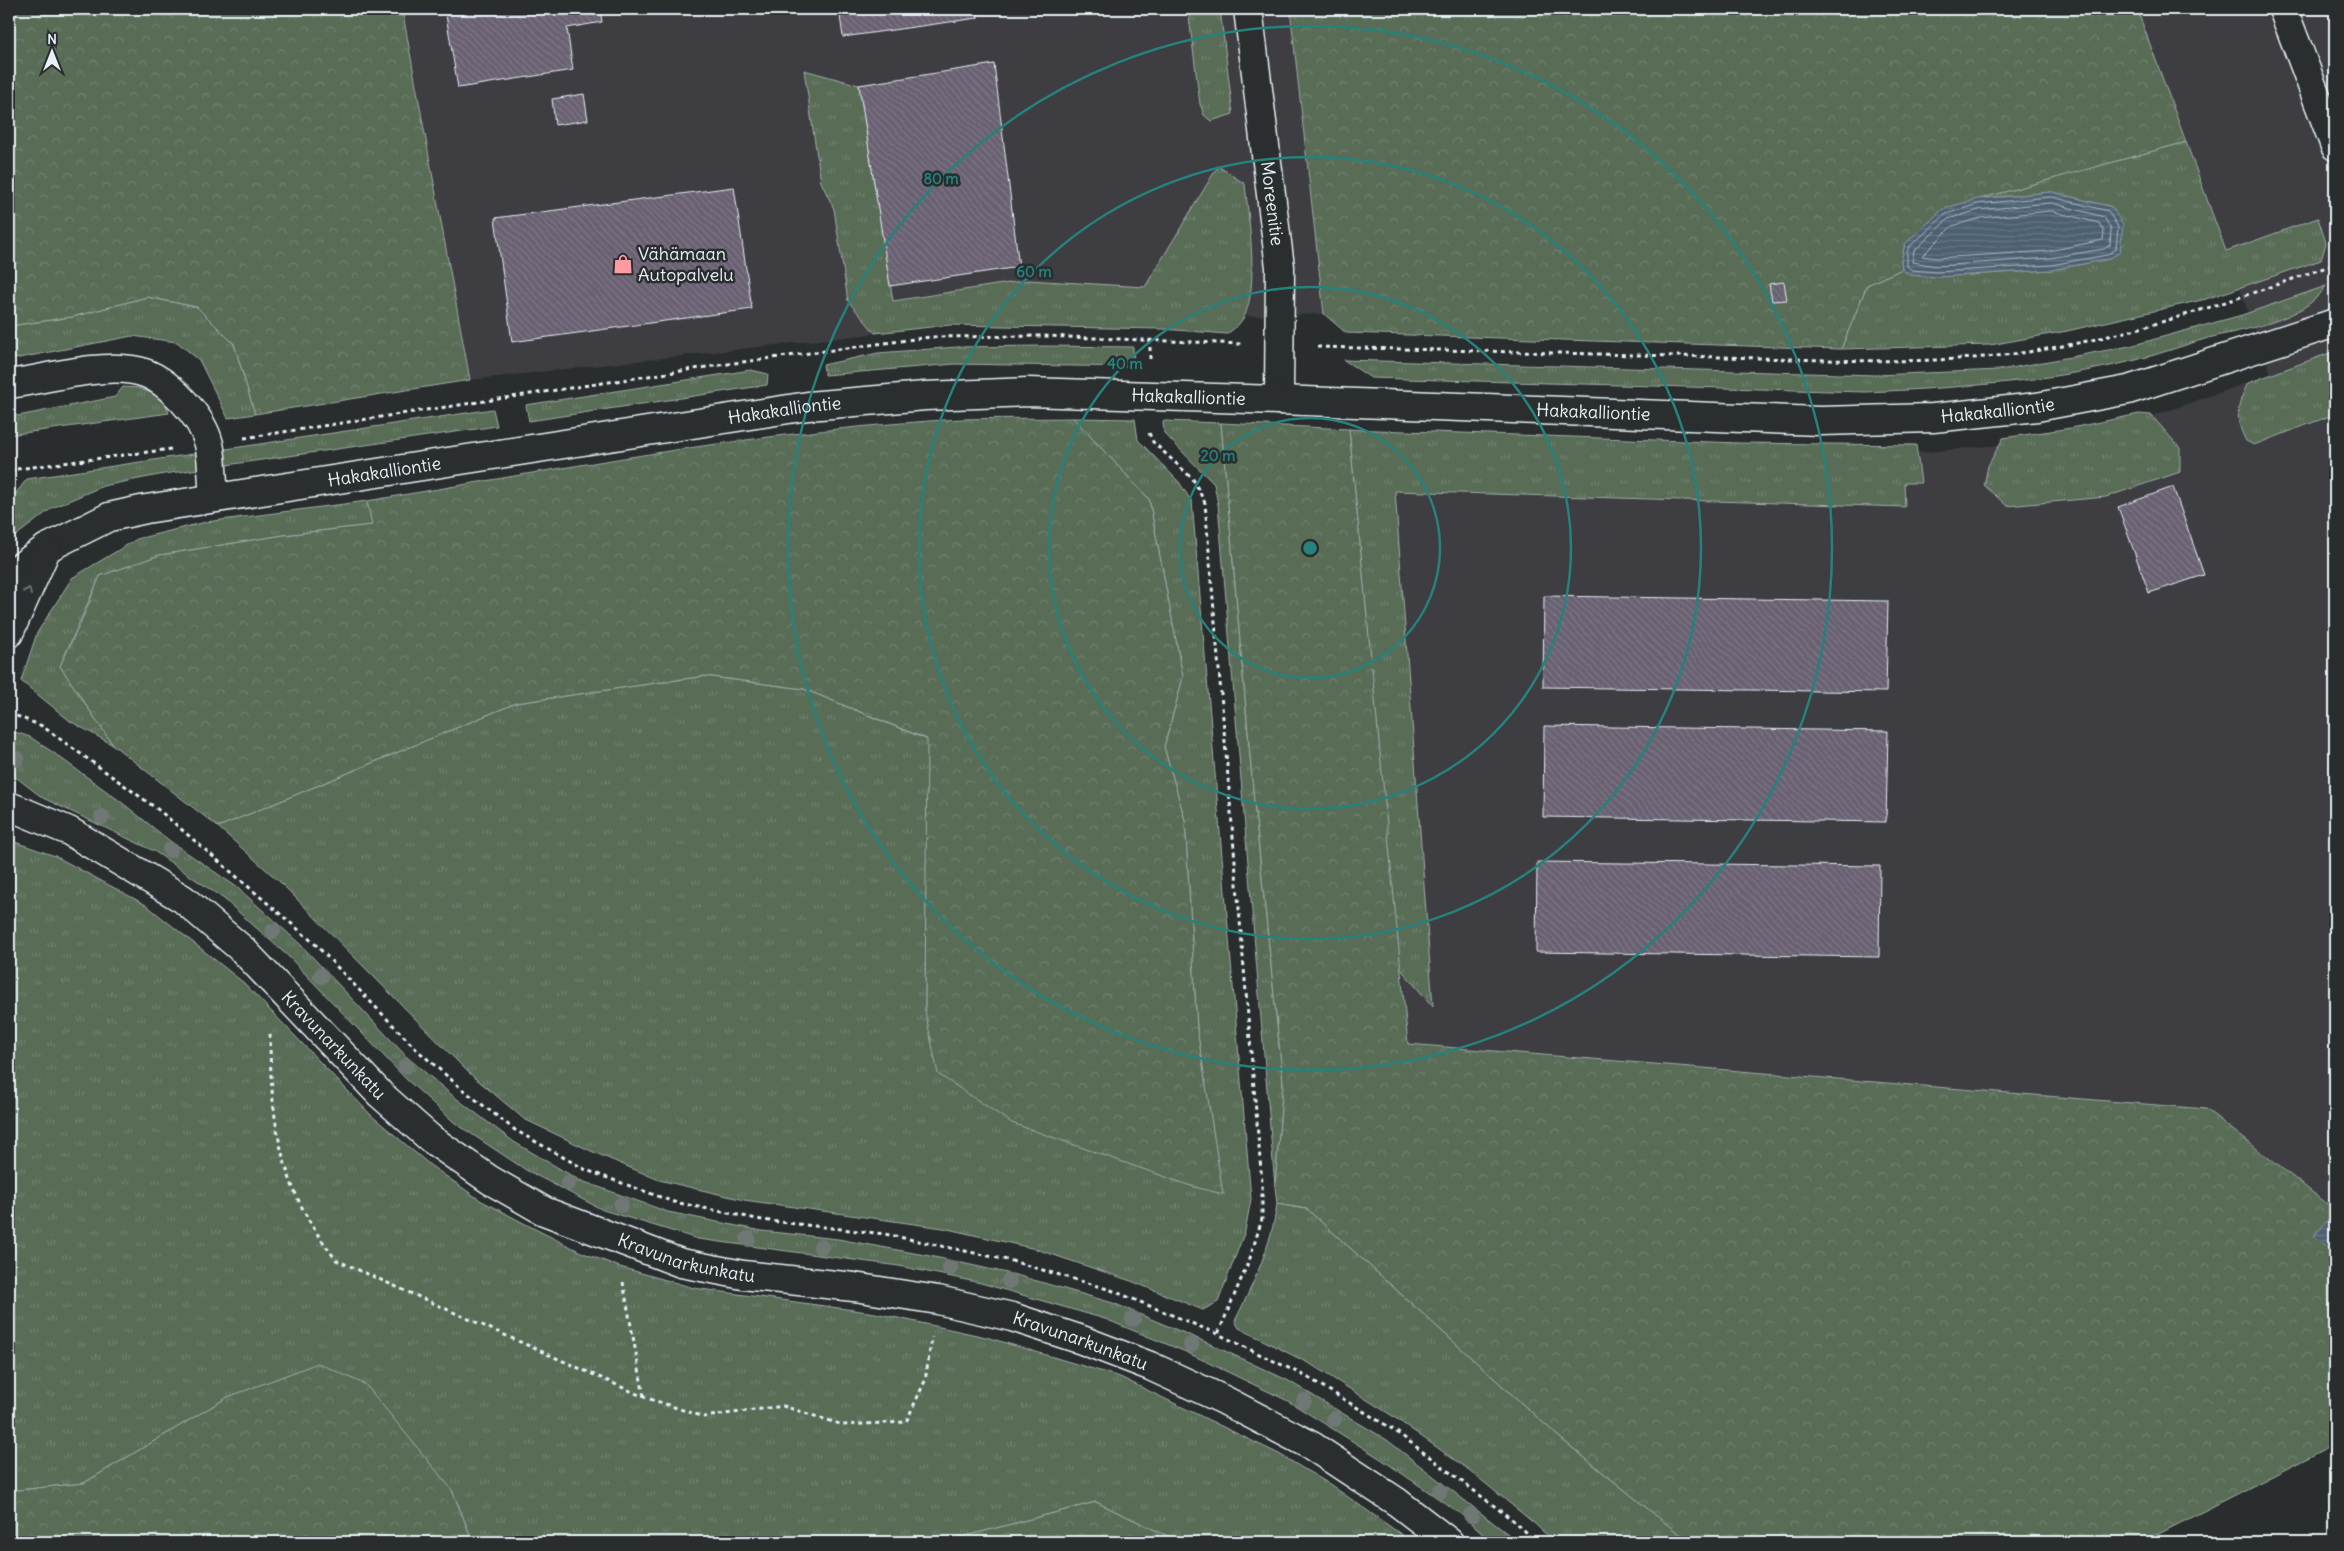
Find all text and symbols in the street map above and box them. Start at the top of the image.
north arrow [28,28,78,78]
text: N [47,30,57,48]
street label: Moreenitie [1256,160,1289,247]
text: 80 m [923,169,959,188]
place label: Vähämaan Autopalvelu [638,242,734,286]
shop icon: Vähämaan Autopalvelu [612,253,634,275]
text: 60 m [1016,262,1052,281]
text: 40 m [1107,354,1143,373]
street label: Hakakalliontie [1131,383,1246,410]
street label: Hakakalliontie [726,391,842,429]
street label: Hakakalliontie [1940,392,2056,428]
street label: Hakakalliontie [1536,398,1651,425]
text: 20 m [1201,446,1235,465]
street label: Hakakalliontie [326,451,442,492]
centre of rings [1301,539,1319,557]
one-way arrow [22,587,33,596]
street label: Kravunarkunkatu [277,986,391,1104]
street label: Kravunarkunkatu [615,1228,756,1287]
street label: Kravunarkunkatu [1010,1306,1151,1375]

